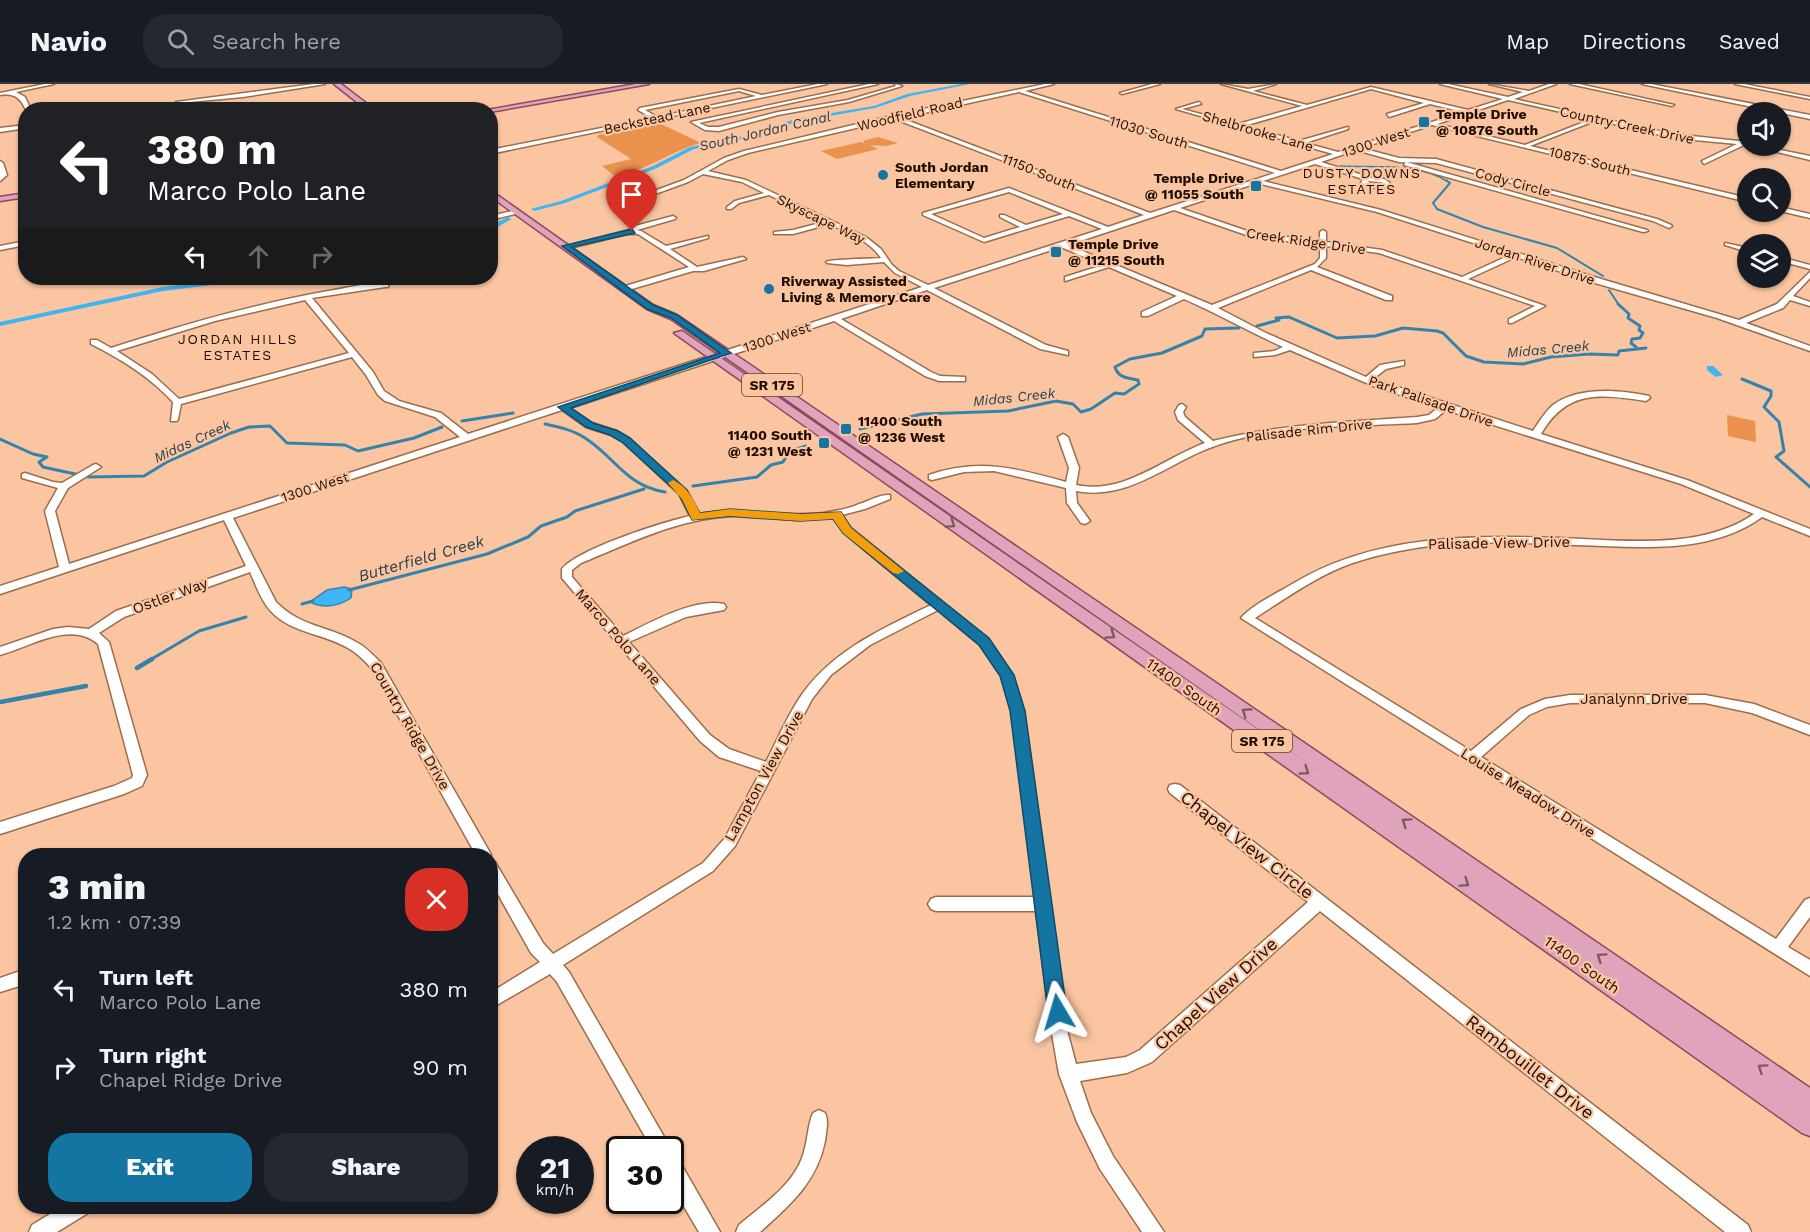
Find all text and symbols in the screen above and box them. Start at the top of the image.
search box [143,14,563,68]
text: Navio [30,25,107,58]
icon: search [164,25,197,58]
text: Search here [212,29,341,54]
text: Map [1506,29,1549,54]
text: Directions [1582,29,1686,54]
text: Saved [1719,29,1780,54]
street label: Woodfield Road [856,94,964,134]
street label: Beckstead Lane [602,99,712,137]
map controls [1737,102,1791,288]
button: sound [1737,102,1791,156]
street label: Country Creek Drive [1558,103,1696,147]
place label: Temple Drive @ 10876 South [1436,106,1538,138]
water label: South Jordan Canal [698,108,832,154]
street label: Shelbrooke Lane [1201,108,1315,154]
street label: 11030 South [1108,112,1190,152]
marker: Temple Drive @ 10876 South [1417,115,1431,129]
street label: 1300 West [1340,124,1412,160]
text: 380 m [147,125,277,174]
icon: left [48,126,126,204]
street label: 10875 South [1548,143,1632,179]
street label: 11150 South [1000,150,1078,194]
place label: South Jordan Elementary [895,159,988,191]
street label: Cody Circle [1474,164,1552,200]
district label: DUSTY DOWNS ESTATES [1303,165,1421,197]
marker: South Jordan Elementary [876,168,890,182]
button: search [1737,168,1791,222]
pin [606,169,657,231]
place label: Temple Drive @ 11055 South [1145,170,1244,202]
text: Marco Polo Lane [147,175,366,207]
icon: arrive [615,178,648,211]
marker: Temple Drive @ 11055 South [1249,179,1263,193]
street label: Skyscape Way [774,191,868,248]
street label: Creek Ridge Drive [1245,225,1367,257]
street label: Jordan River Drive [1473,234,1597,288]
button: layers [1737,234,1791,288]
place label: Temple Drive @ 11215 South [1068,236,1165,268]
icon: left [179,240,212,273]
icon: ahead [242,240,275,273]
icon: right [305,240,338,273]
marker: Temple Drive @ 11215 South [1049,245,1063,259]
place label: Riverway Assisted Living & Memory Care [781,273,931,305]
marker: Riverway Assisted Living & Memory Care [762,282,776,296]
street label: 1300 West [741,319,813,355]
district label: JORDAN HILLS ESTATES [178,331,298,363]
water label: Midas Creek [1506,337,1590,361]
street label: Park Palisade Drive [1367,372,1495,430]
road number: SR 175 [742,374,802,396]
water label: Midas Creek [972,385,1056,409]
place label: 11400 South @ 1236 West [858,413,945,445]
street label: Palisade Rim Drive [1245,415,1373,445]
water label: Midas Creek [151,416,233,466]
marker: 11400 South @ 1236 West [839,422,853,436]
place label: 11400 South @ 1231 West [728,427,812,459]
marker: 11400 South @ 1231 West [817,436,831,450]
street label: 1300 West [279,469,351,505]
one-way arrow [944,517,955,528]
water label: Butterfield Creek [356,531,487,586]
street label: Palisade View Drive [1428,533,1570,553]
street label: Ostler Way [130,574,210,618]
street label: Marco Polo Lane [571,585,665,689]
one-way arrow [1104,628,1115,639]
street label: 11400 South [1143,654,1225,720]
street label: Country Ridge Drive [366,659,454,793]
street label: Janalynn Drive [1580,690,1688,708]
street label: Lampton View Drive [720,707,808,845]
one-way arrow [1241,708,1252,719]
road number: SR 175 [1232,730,1292,752]
street label: Louise Meadow Drive [1457,744,1599,842]
one-way arrow [1298,764,1309,775]
street label: Chapel View Circle [1176,786,1318,903]
one-way arrow [1402,818,1413,829]
text: 3 min [48,866,146,908]
button: close [405,868,468,931]
one-way arrow [1458,876,1469,887]
text: 1.2 km · 07:39 [48,910,181,934]
street label: 11400 South [1541,932,1623,998]
street label: Chapel View Drive [1150,933,1281,1054]
one-way arrow [1597,953,1608,964]
text: Turn left [99,965,193,990]
icon: left [48,973,81,1006]
text: 380 m [399,977,468,1002]
position arrow [1026,980,1090,1044]
text: Marco Polo Lane [99,990,261,1014]
street label: Rambouillet Drive [1462,1010,1599,1123]
text: Turn right [99,1043,206,1068]
icon: right [48,1051,81,1084]
text: 90 m [412,1055,468,1080]
one-way arrow [1757,1064,1768,1075]
text: Chapel Ridge Drive [99,1068,283,1092]
button: Exit [48,1133,252,1202]
button: Share [264,1133,468,1202]
speed limit sign: 30 [606,1136,684,1214]
text: 21 [540,1150,570,1185]
text: km/h [536,1181,574,1199]

